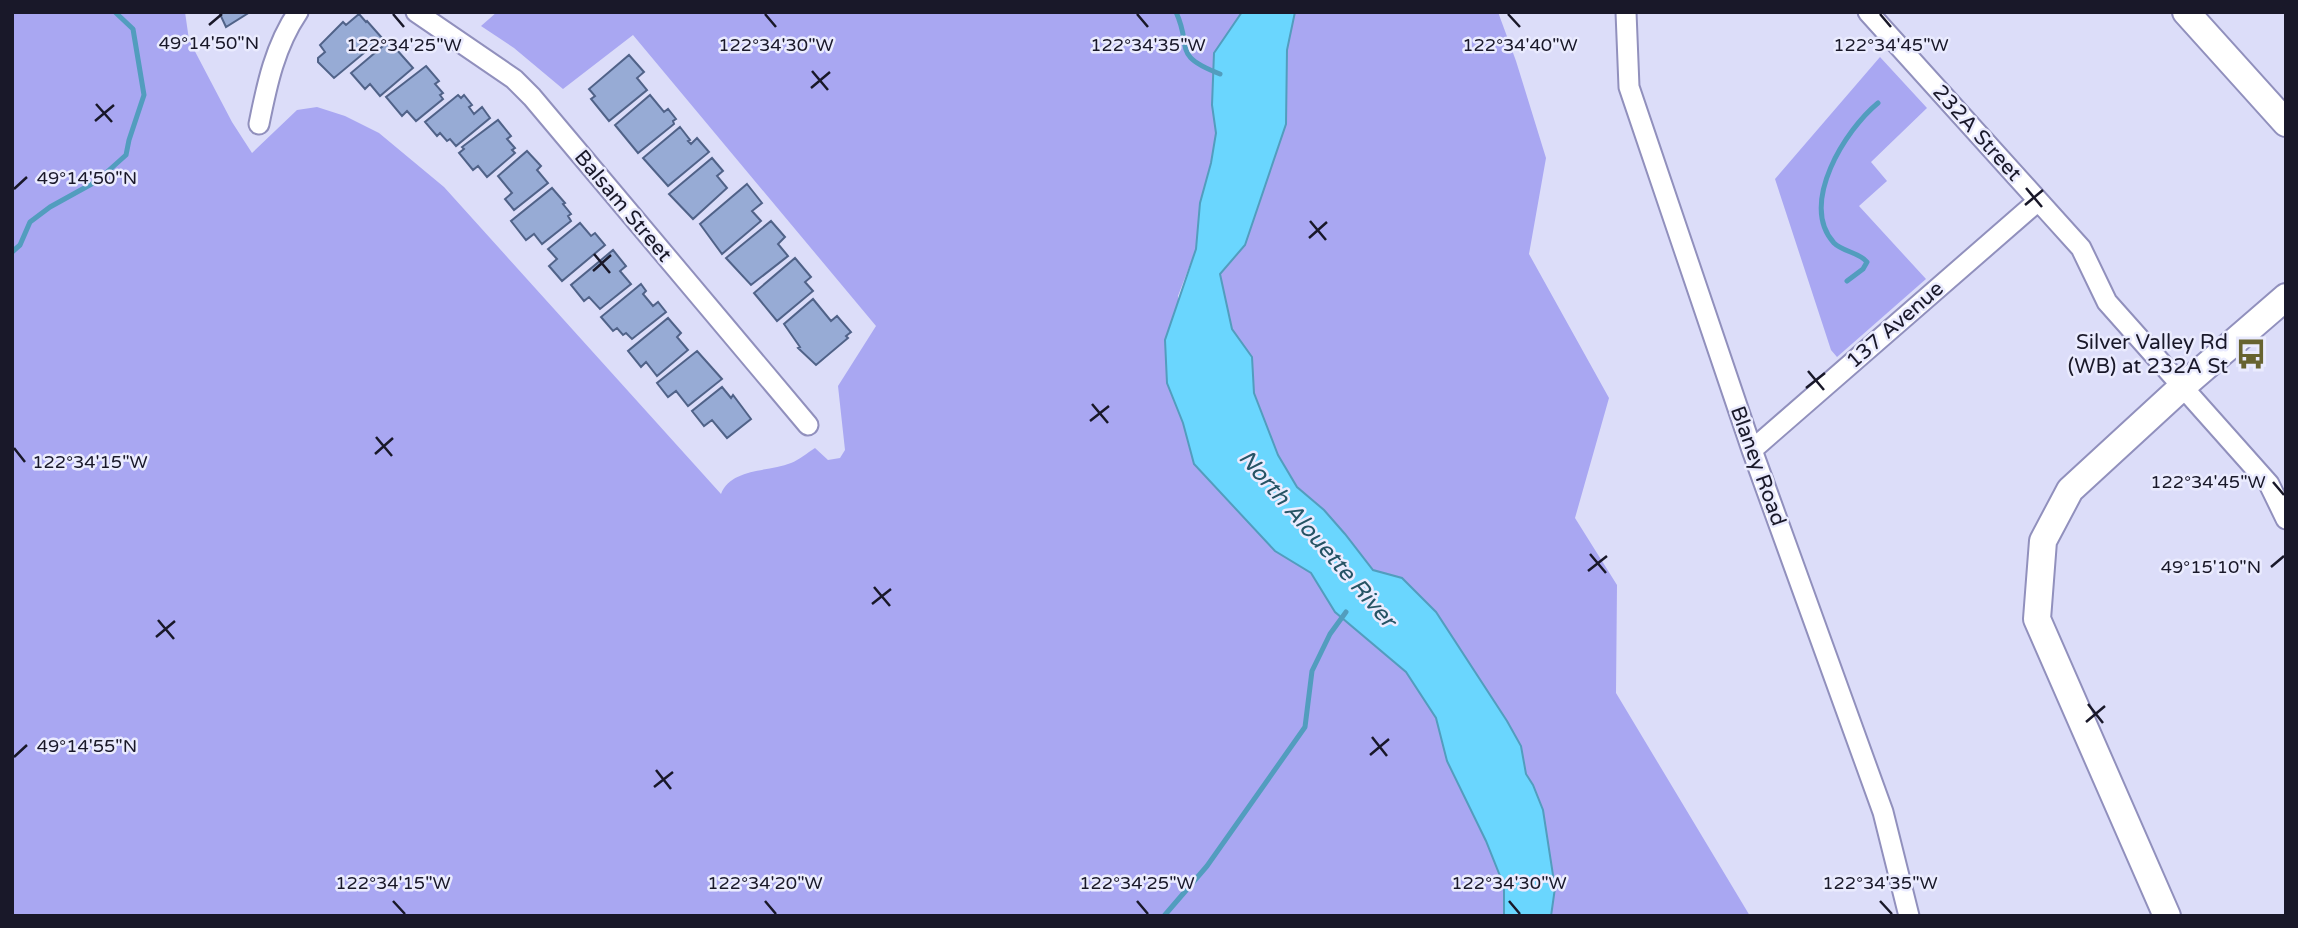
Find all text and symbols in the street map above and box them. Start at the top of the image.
text: 49°14'50"N [159,32,259,54]
text: 122°34'25"W [346,34,462,56]
text: 122°34'30"W [718,34,834,56]
text: 122°34'35"W [1090,34,1206,56]
text: 122°34'40"W [1462,34,1578,56]
text: 122°34'45"W [1833,34,1949,56]
street label: 232A Street [1927,80,2027,186]
street label: Balsam Street [569,145,677,267]
text: 49°14'50"N [37,167,137,189]
street label: 137 Avenue [1841,276,1949,374]
place label: Silver Valley Rd (WB) at 232A St [2068,330,2228,379]
bus stop icon: Silver Valley Rd (WB) at 232A St [2234,337,2268,371]
street label: Blaney Road [1725,403,1791,529]
water label: North Alouette River [1232,445,1404,636]
text: 122°34'15"W [32,451,148,473]
text: 122°34'45"W [2150,471,2266,493]
text: 49°15'10"N [2161,556,2261,578]
text: 49°14'55"N [37,735,137,757]
text: 122°34'15"W [335,872,451,894]
text: 122°34'20"W [707,872,823,894]
text: 122°34'25"W [1079,872,1195,894]
text: 122°34'30"W [1451,872,1567,894]
text: 122°34'35"W [1822,872,1938,894]

